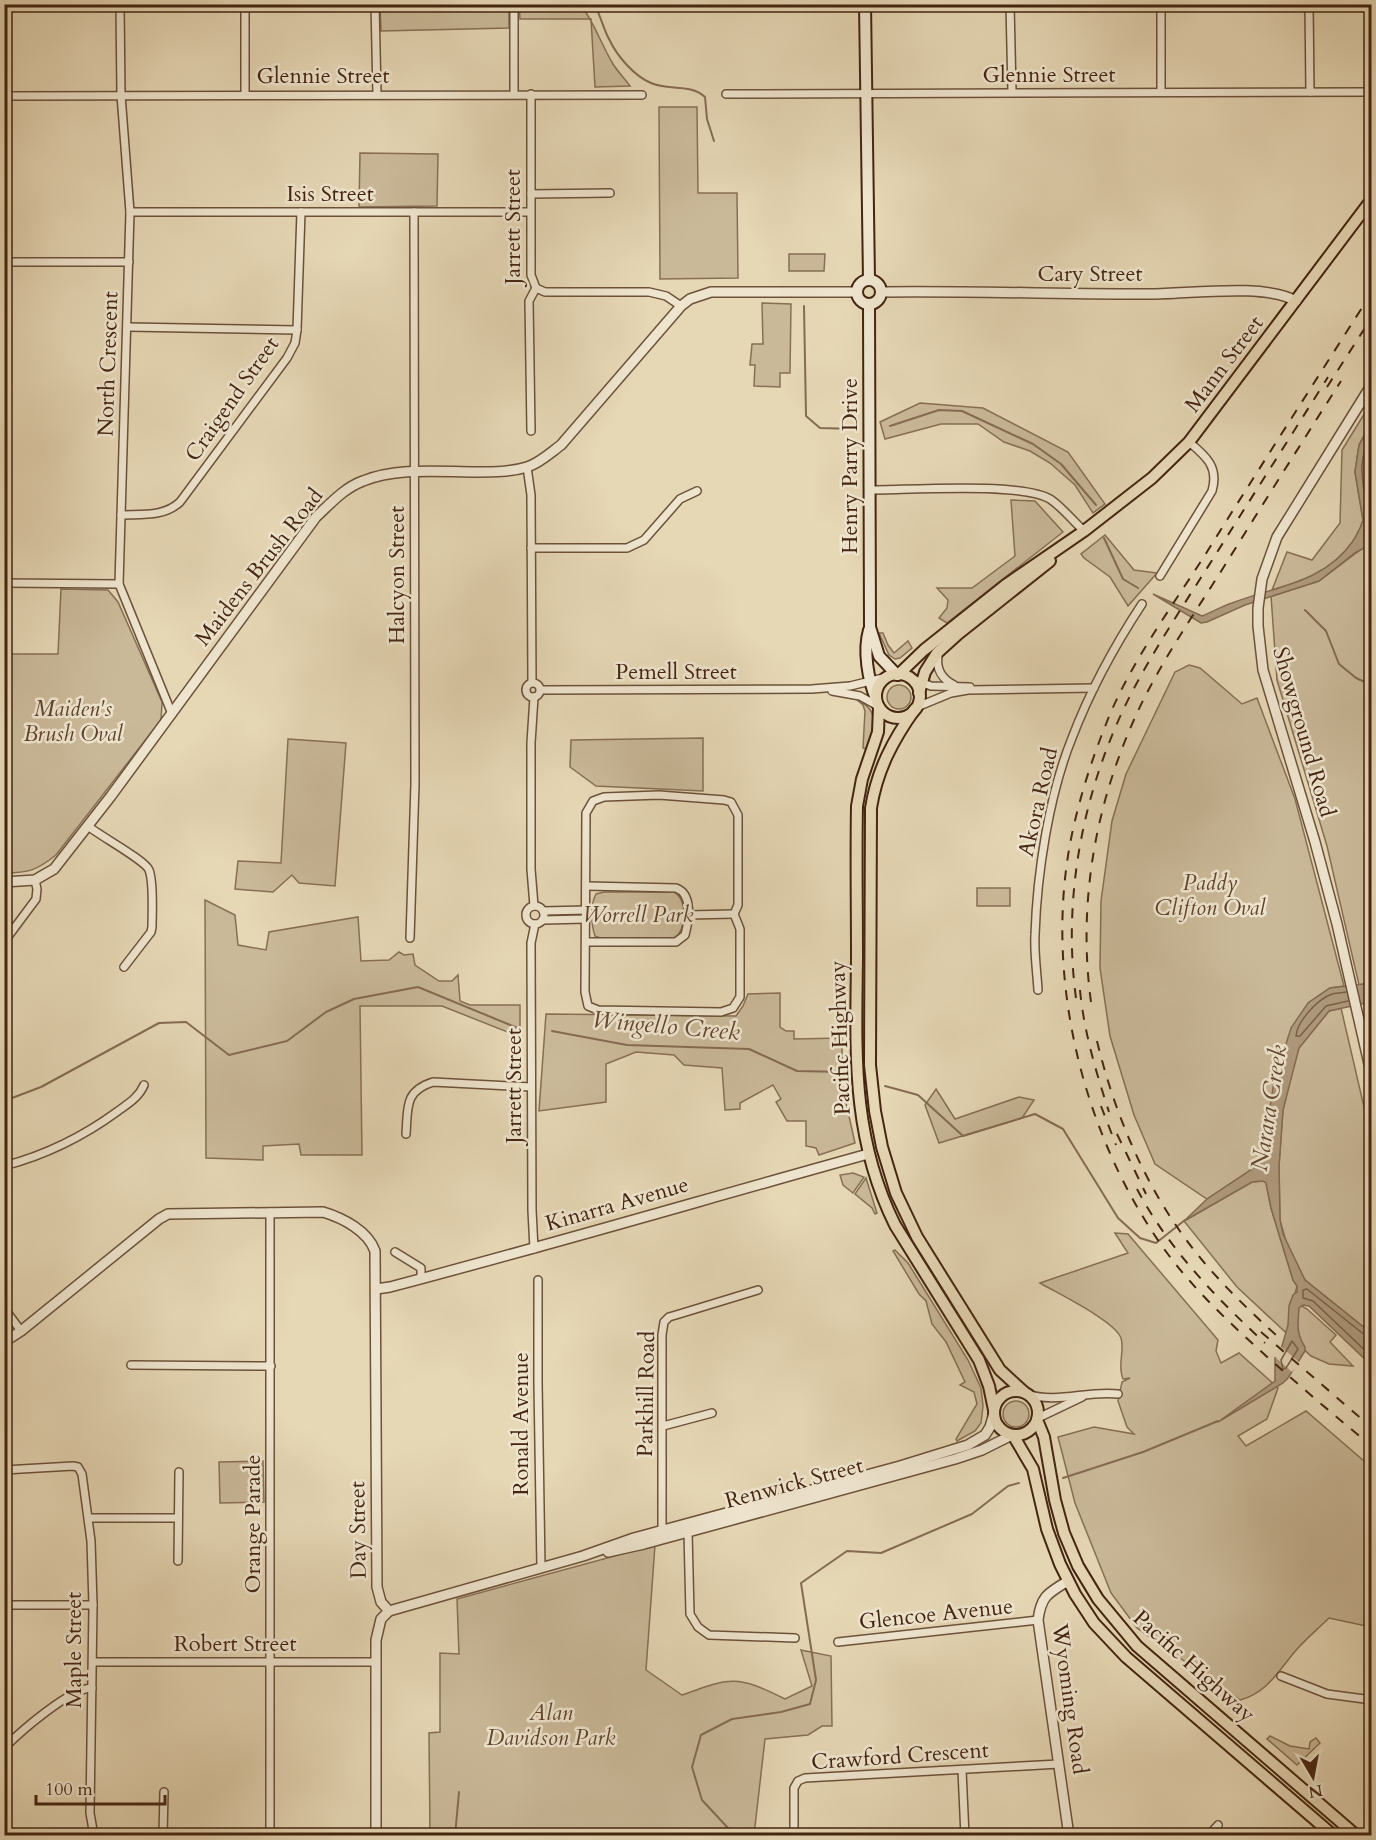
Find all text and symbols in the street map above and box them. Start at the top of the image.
street label: Glennie Street [982,60,1116,90]
street label: Glennie Street [256,61,390,91]
street label: Jarrett Street [498,169,528,288]
street label: Isis Street [286,179,374,209]
street label: Cary Street [1038,259,1142,289]
street label: North Crescent [90,291,126,437]
street label: Mann Street [1178,309,1270,419]
street label: Craigend Street [178,331,286,467]
street label: Henry Parry Drive [835,378,865,554]
street label: Maidens Brush Road [188,482,330,652]
street label: Halcyon Street [382,506,412,644]
street label: Showground Road [1265,644,1343,821]
street label: Pemell Street [615,657,737,687]
park label: Maiden's Brush Oval [23,694,124,749]
street label: Akora Road [1011,744,1065,860]
park label: Paddy Clifton Oval [1155,868,1266,923]
park label: Worrell Park [583,900,694,930]
street label: Pacific Highway [822,960,858,1116]
water label: Wingello Creek [591,1003,741,1049]
street label: Jarrett Street [499,1028,529,1147]
water label: Narara Creek [1243,1042,1295,1173]
street label: Kinarra Avenue [542,1169,692,1239]
street label: Parkhill Road [630,1330,662,1457]
street label: Ronald Avenue [506,1352,536,1496]
street label: Renwick Street [721,1450,867,1516]
street label: Orange Parade [238,1454,268,1594]
street label: Day Street [342,1481,374,1579]
street label: Glencoe Avenue [858,1591,1014,1637]
street label: Maple Street [59,1592,89,1708]
street label: Pacific Highway [1126,1603,1262,1729]
street label: Wyoming Road [1044,1621,1095,1776]
street label: Robert Street [174,1629,296,1659]
park label: Alan Davidson Park [486,1698,616,1753]
street label: Crawford Crescent [810,1735,990,1777]
north arrow [1283,1747,1343,1807]
scale bar [36,1768,165,1806]
text: 100 m [45,1777,93,1802]
text: N [1307,1779,1324,1803]

